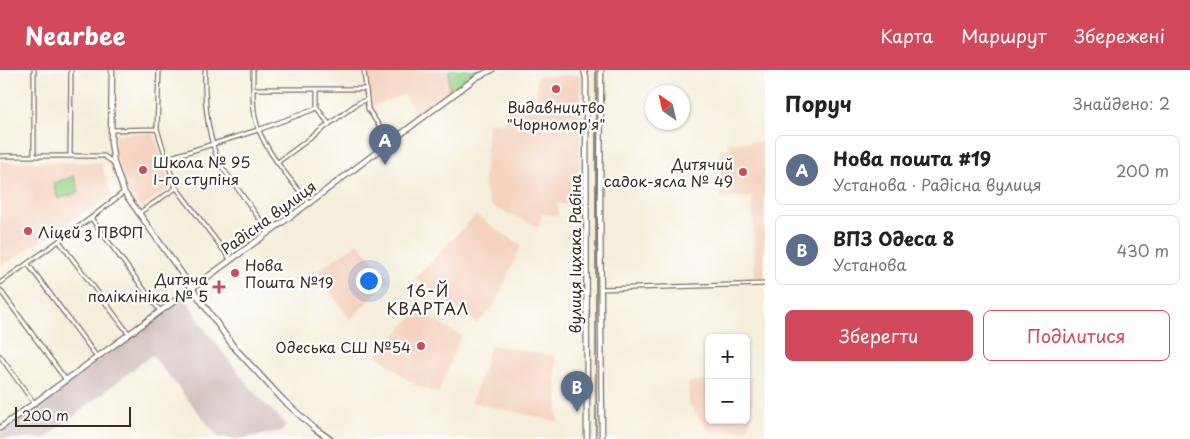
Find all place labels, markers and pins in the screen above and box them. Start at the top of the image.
marker: Видавництво "Чорномор'я" [550,83,562,95]
place label: Видавництво "Чорномор'я" [507,95,605,135]
pin: A [369,124,401,165]
place label: Школа № 95 І-го ступіня [153,150,250,190]
place label: Дитячий садок-ясла № 49 [604,152,733,192]
marker: Школа № 95 І-го ступіня [137,164,149,176]
marker: Дитячий садок-ясла № 49 [737,166,749,178]
place label: Ліцей з ПВФП [38,220,144,243]
marker: Ліцей з ПВФП [22,225,34,237]
place label: Нова Пошта №19 [245,253,334,293]
place label: Дитяча поліклініка № 5 [88,267,209,307]
marker: Нова Пошта №19 [229,267,241,279]
marker: Дитяча поліклініка № 5 [212,280,226,294]
place label: Одеська СШ №54 [275,335,411,358]
marker: Одеська СШ №54 [415,340,427,352]
pin: B [561,371,593,412]

